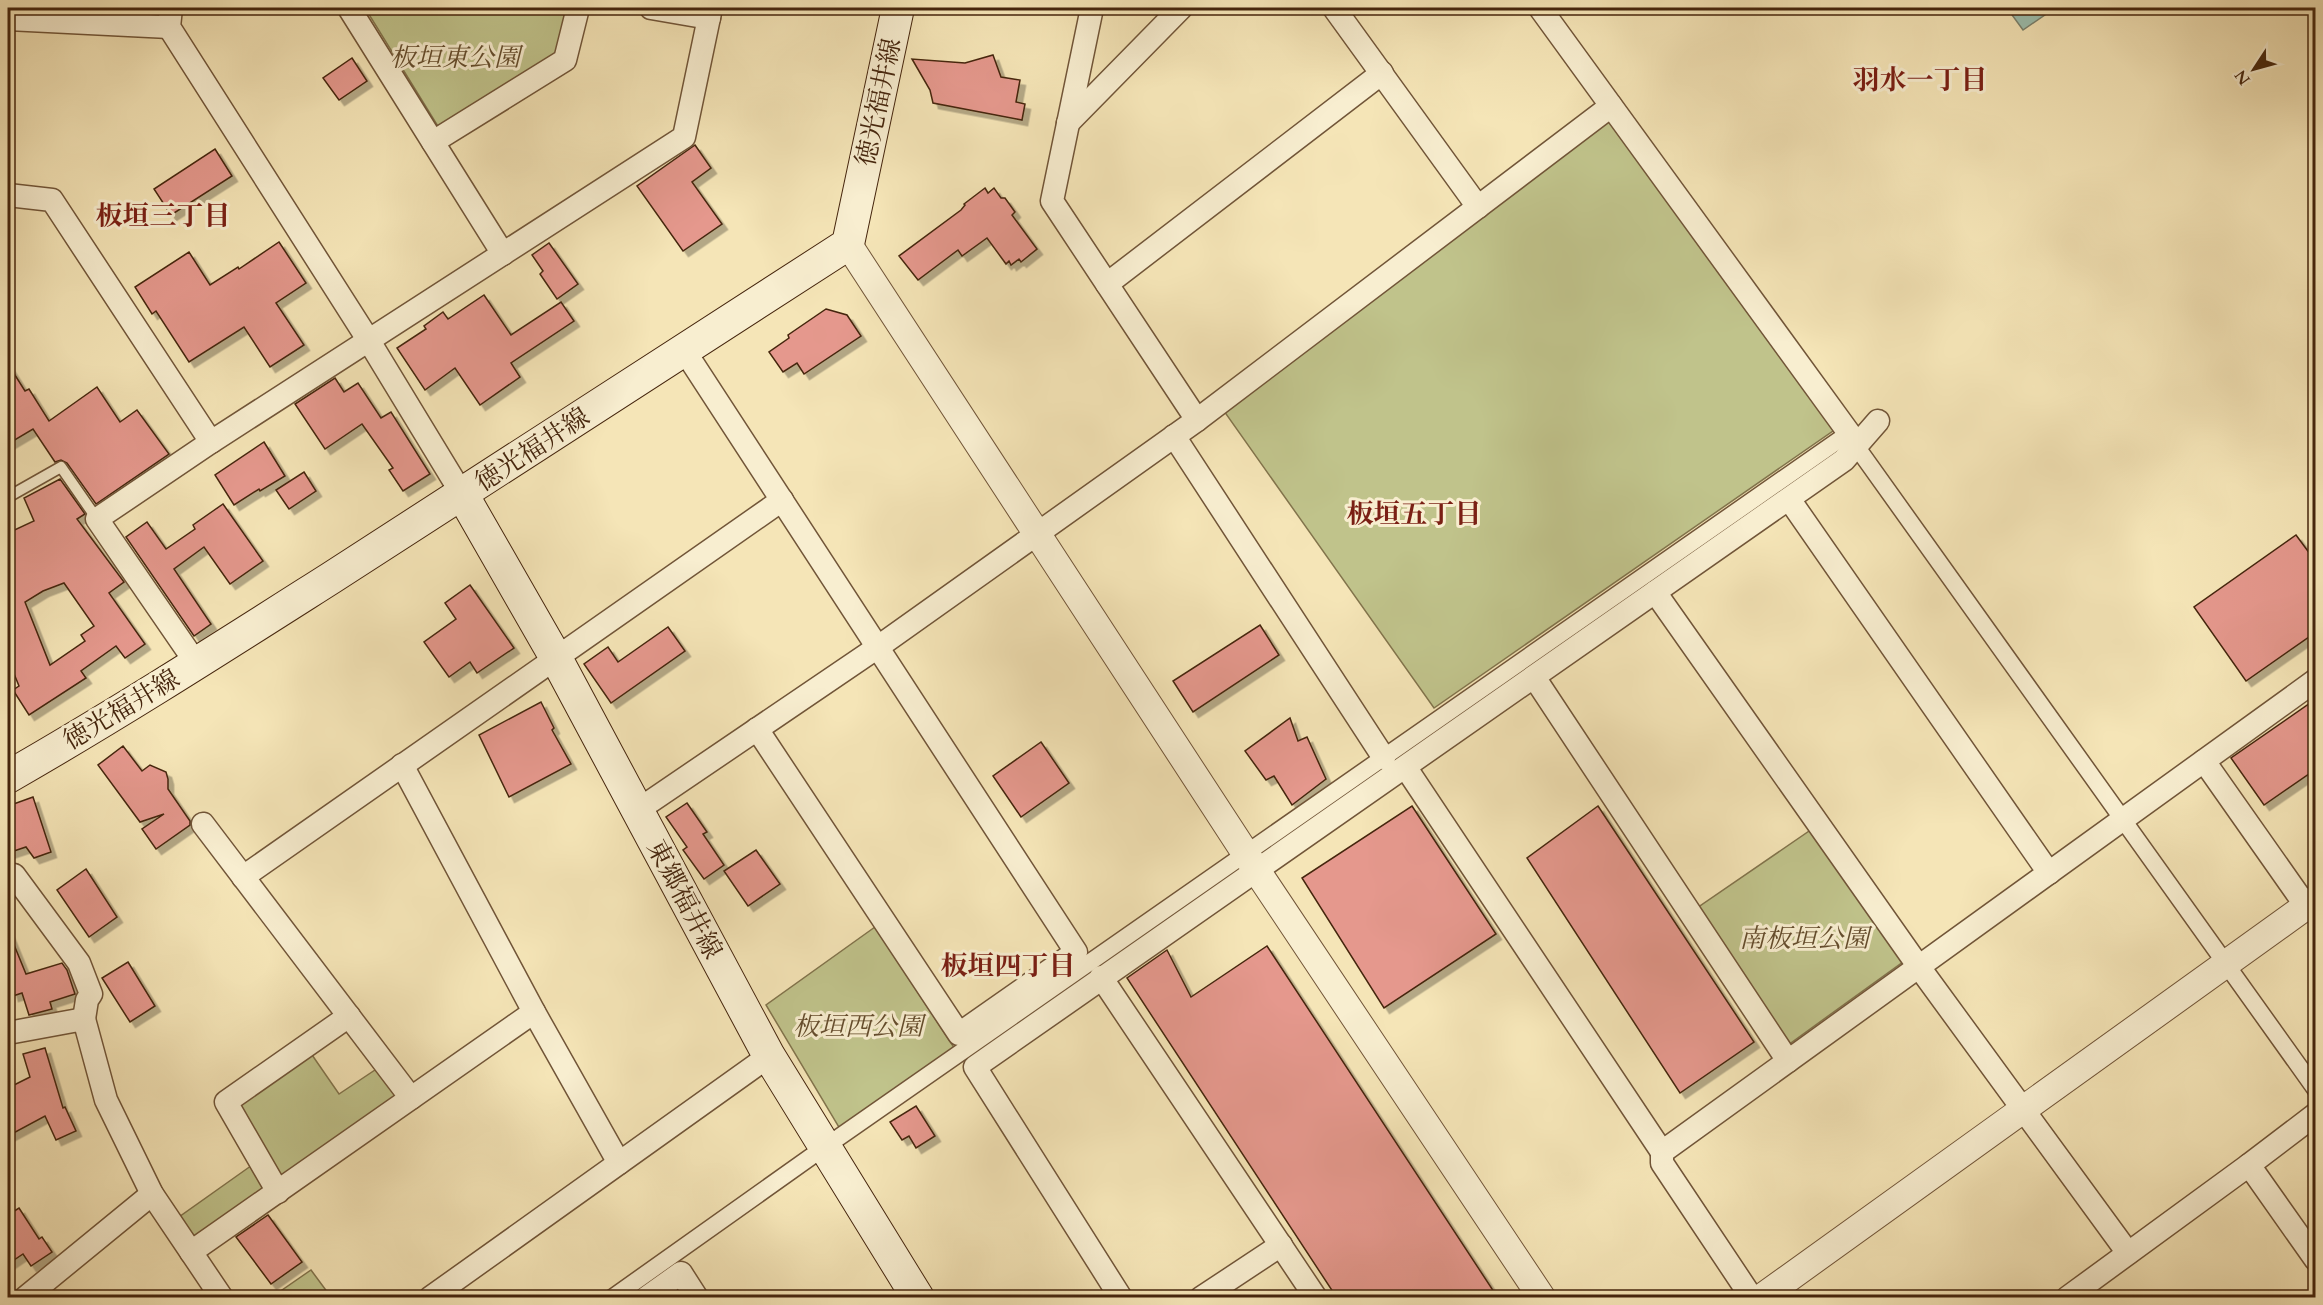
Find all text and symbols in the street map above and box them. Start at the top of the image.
street label: 徳光福井線 [848,35,909,169]
north arrow [2224,39,2284,99]
park label: 板垣東公園 [390,40,524,75]
district label: 羽水一丁目 [1853,62,1988,99]
text: N [2230,65,2256,89]
district label: 板垣三丁目 [96,198,231,235]
street label: 徳光福井線 [468,399,596,500]
district label: 板垣五丁目 [1347,496,1482,533]
street label: 徳光福井線 [57,661,186,758]
street label: 東郷福井線 [639,834,731,965]
park label: 南板垣公園 [1739,921,1873,956]
district label: 板垣四丁目 [941,948,1076,985]
park label: 板垣西公園 [793,1009,927,1044]

